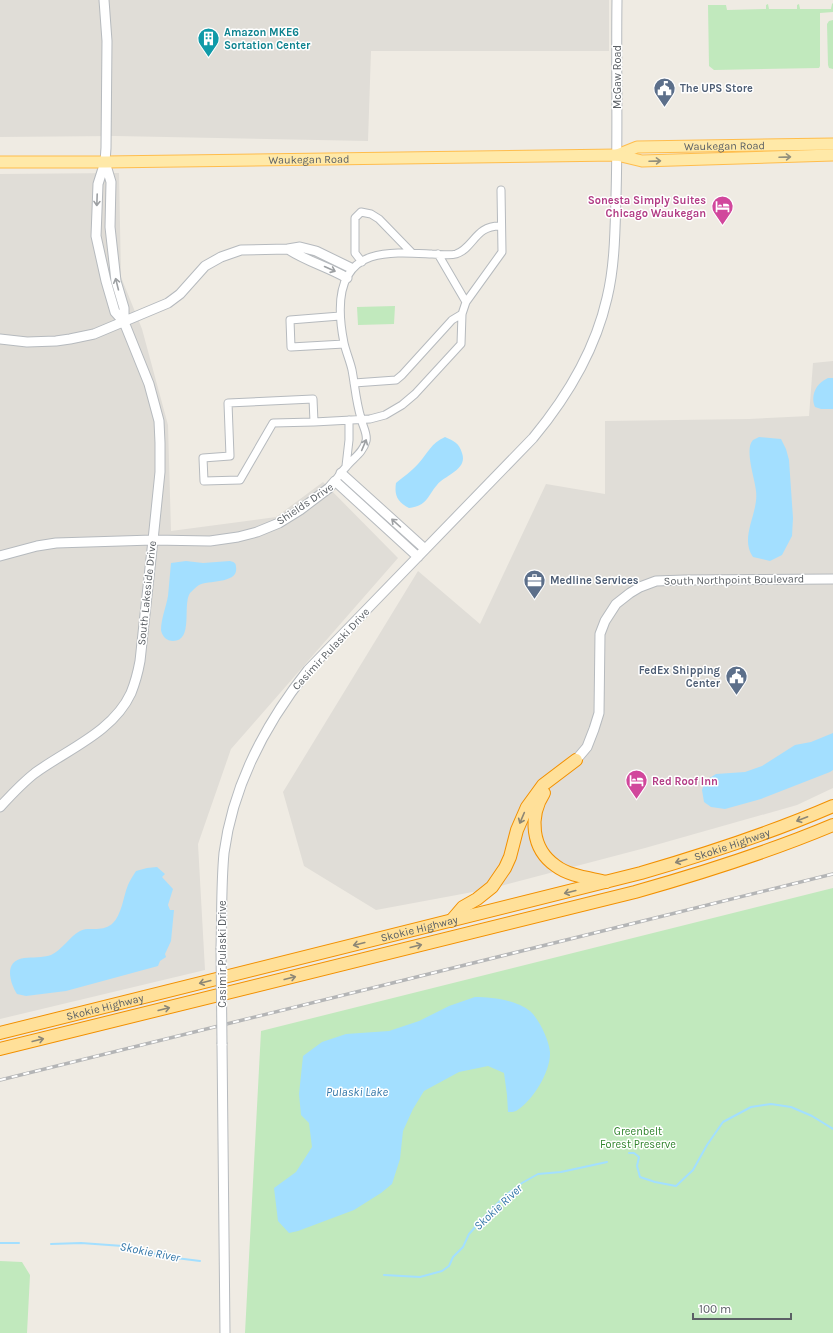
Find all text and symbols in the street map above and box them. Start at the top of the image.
building icon: Amazon MKE6 Sortation Center [196,25,222,58]
place label: Amazon MKE6 Sortation Center [224,26,311,52]
street label: McGaw Road [611,45,624,109]
public building icon: The UPS Store [651,75,677,108]
place label: The UPS Store [680,82,753,95]
street label: Waukegan Road [684,139,765,153]
street label: Waukegan Road [268,152,350,166]
one-way arrow [778,153,791,161]
one-way arrow [648,157,661,164]
one-way arrow [93,193,101,206]
hotel icon: Sonesta Simply Suites Chicago Waukegan [709,193,735,226]
place label: Sonesta Simply Suites Chicago Waukegan [588,194,706,220]
one-way arrow [324,266,336,273]
one-way arrow [113,278,120,291]
one-way arrow [360,439,368,451]
street label: Shields Drive [274,480,336,528]
one-way arrow [391,519,402,528]
street label: South Lakeside Drive [135,540,159,646]
office icon: Medline Services [522,567,548,600]
street label: South Northpoint Boulevard [664,572,804,588]
place label: Medline Services [550,574,639,587]
street label: Casimir Pulaski Drive [290,605,373,693]
public building icon: FedEx Shipping Center [723,663,749,696]
place label: FedEx Shipping Center [639,664,721,690]
hotel icon: Red Roof Inn [623,768,649,801]
place label: Red Roof Inn [652,775,718,788]
one-way arrow [517,812,525,824]
one-way arrow [797,816,809,823]
street label: Skokie Highway [692,825,772,863]
one-way arrow [675,858,688,865]
one-way arrow [563,888,576,896]
street label: Casimir Pulaski Drive [216,900,229,1008]
street label: Skokie Highway [379,912,459,944]
one-way arrow [352,941,365,948]
one-way arrow [410,942,423,950]
one-way arrow [283,973,296,981]
one-way arrow [199,979,212,986]
street label: Skokie Highway [65,991,145,1023]
one-way arrow [157,1005,170,1012]
one-way arrow [31,1036,44,1043]
water label: Pulaski Lake [326,1085,388,1099]
park label: Greenbelt Forest Preserve [600,1125,676,1151]
water label: Skokie River [471,1181,526,1233]
water label: Skokie River [119,1239,182,1265]
scale bar [693,1295,791,1321]
text: 100 m [699,1302,731,1316]

